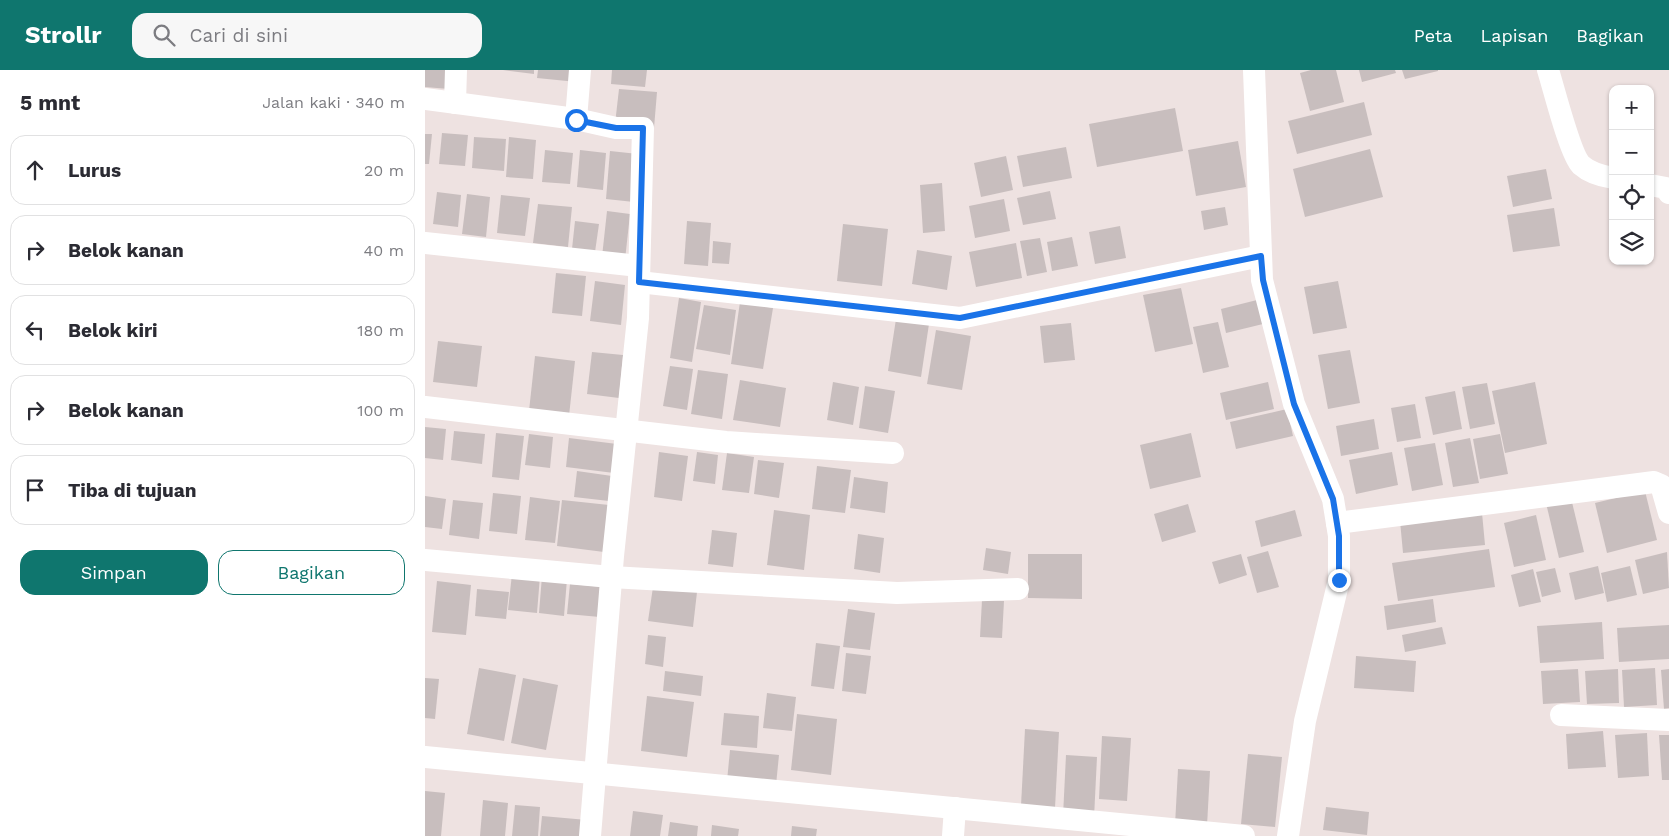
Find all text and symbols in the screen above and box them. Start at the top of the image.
search box [132,13,482,58]
text: Strollr [25,21,102,49]
icon: search [150,21,178,49]
text: Cari di sini [190,24,288,47]
text: Peta [1414,25,1452,46]
text: Lapisan [1480,25,1548,46]
text: Bagikan [1576,25,1644,46]
map controls [1609,85,1654,265]
button: + [1609,85,1654,130]
text: 5 mnt [20,90,80,115]
text: Jalan kaki · 340 m [262,93,405,112]
route start [565,109,588,132]
button: − [1609,130,1654,175]
icon: ahead [21,156,49,184]
text: Lurus [68,159,121,182]
text: 20 m [364,161,404,180]
button: locate [1609,175,1654,220]
button: layers [1609,220,1654,265]
icon: right [21,236,49,264]
text: Belok kanan [68,239,184,262]
text: 40 m [364,241,404,260]
icon: left [21,316,49,344]
text: Belok kiri [68,319,158,342]
text: 180 m [357,321,404,340]
icon: right [21,396,49,424]
text: Belok kanan [68,399,184,422]
text: 100 m [357,401,404,420]
icon: arrive [21,476,49,504]
text: Tiba di tujuan [68,479,197,502]
button: Simpan [20,550,208,595]
button: Bagikan [218,550,405,595]
route end [1328,569,1351,592]

